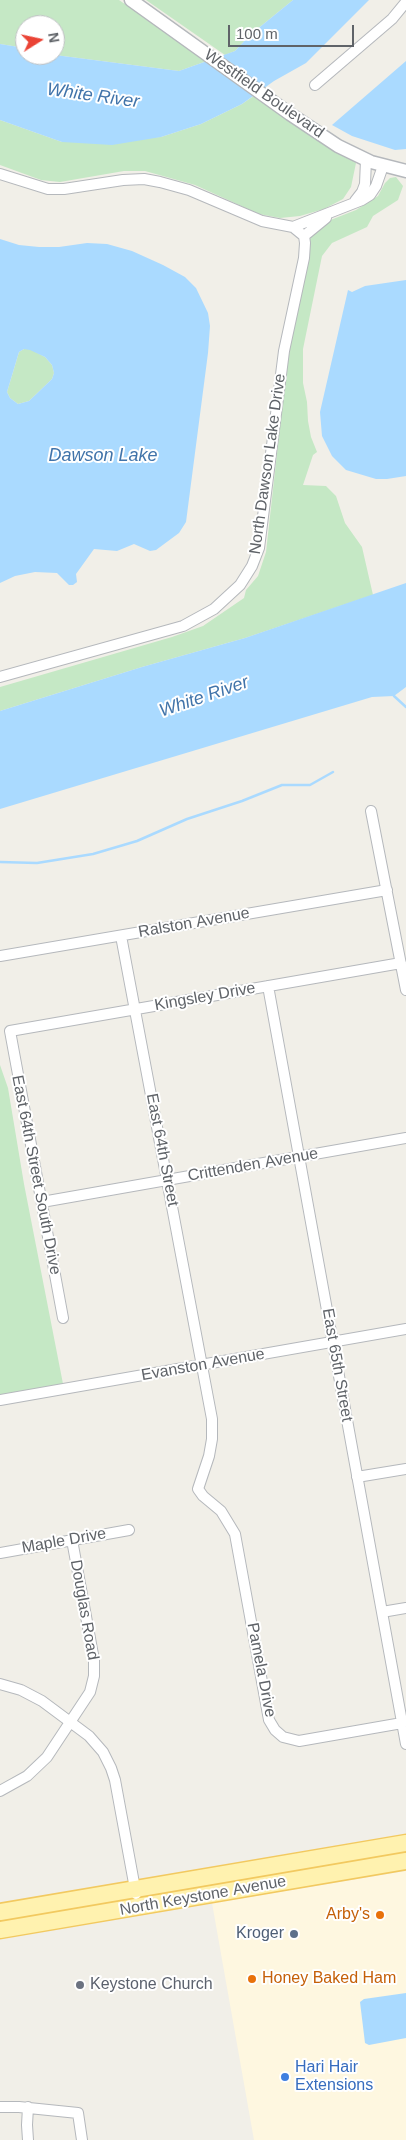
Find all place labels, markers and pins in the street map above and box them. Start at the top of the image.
place label: Arby's [326,1905,370,1925]
marker: Arby's [374,1909,386,1921]
place label: Kroger [236,1924,284,1944]
marker: Kroger [288,1928,300,1940]
place label: Honey Baked Ham [262,1969,396,1989]
marker: Honey Baked Ham [246,1973,258,1985]
place label: Keystone Church [90,1975,213,1995]
marker: Keystone Church [74,1979,86,1991]
place label: Hari Hair Extensions [295,2058,373,2096]
marker: Hari Hair Extensions [279,2071,291,2083]

